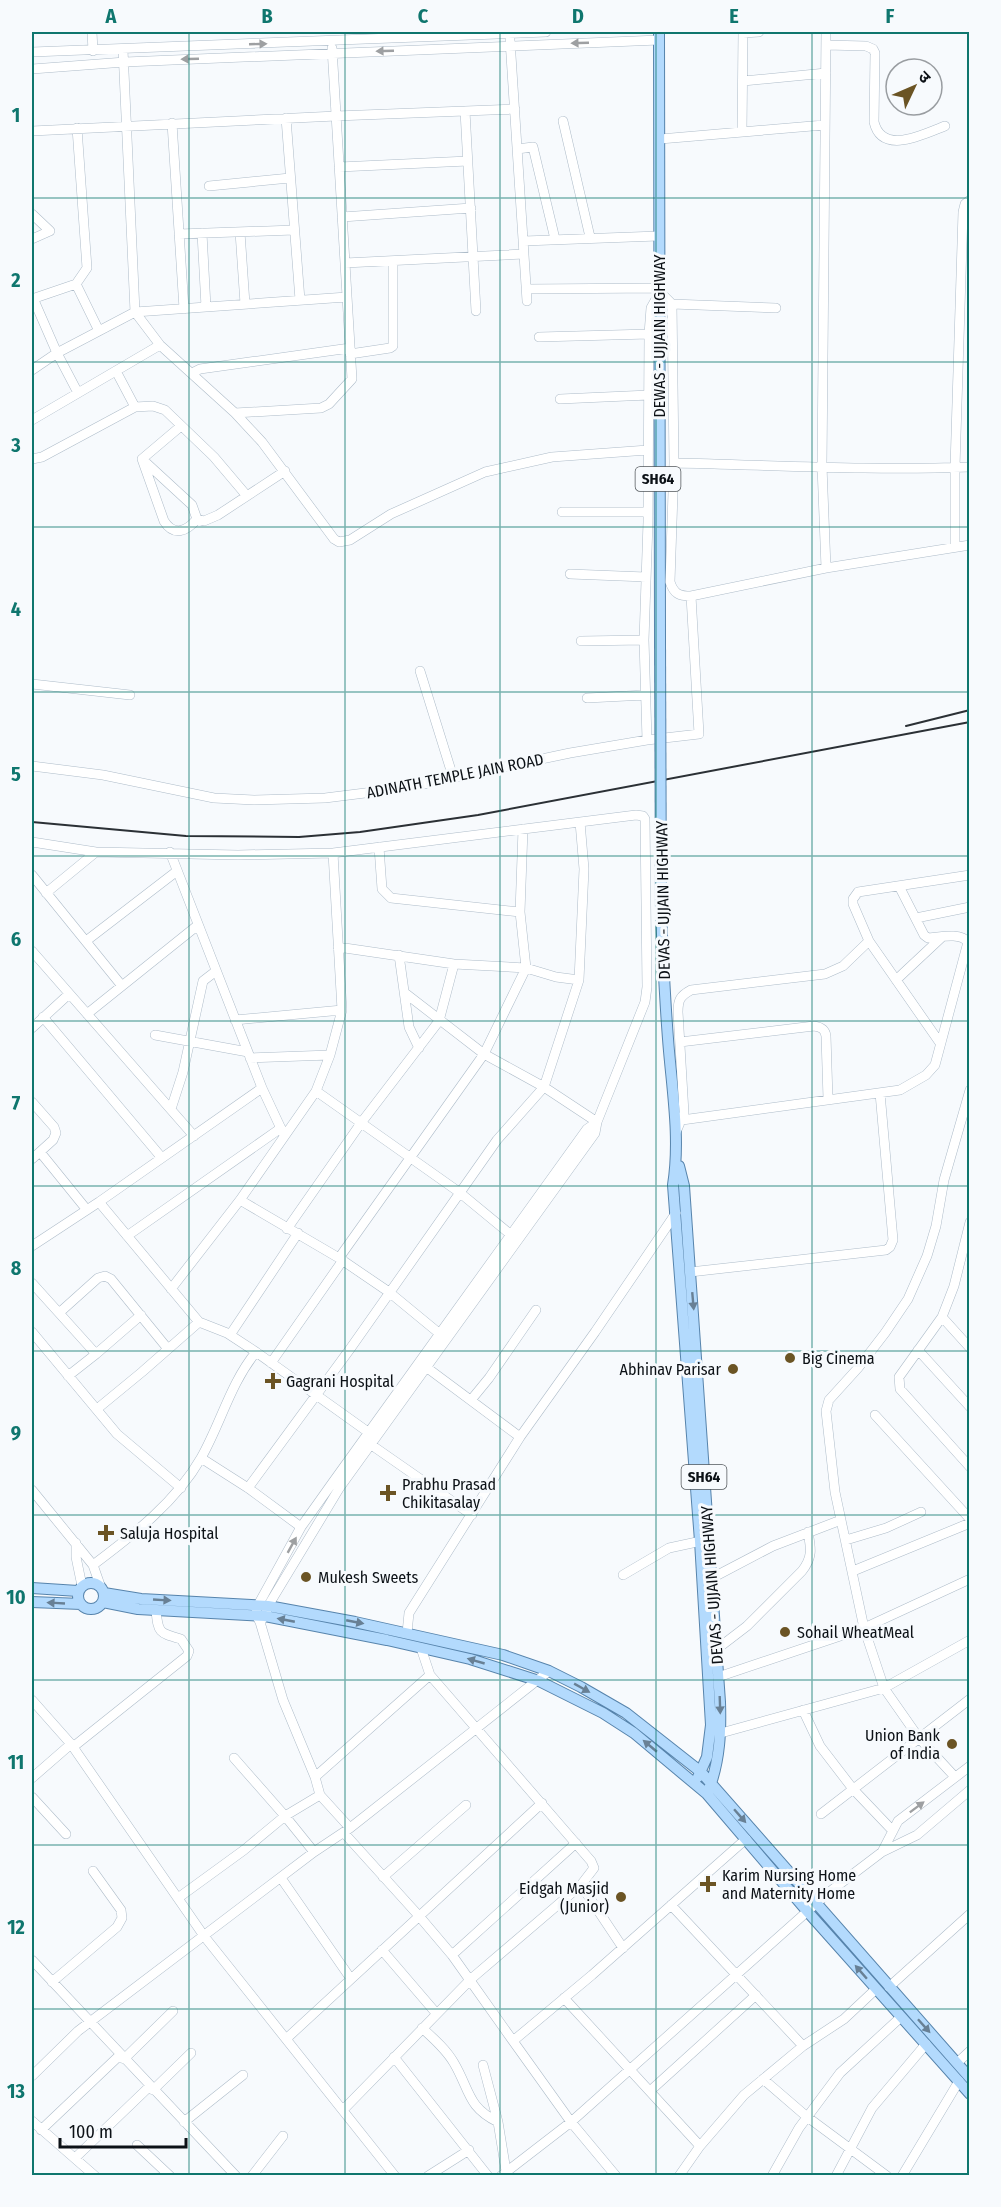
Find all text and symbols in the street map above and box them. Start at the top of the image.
text: A [105,4,118,28]
text: B [261,4,273,28]
text: C [418,4,429,28]
text: D [572,4,584,28]
text: E [729,4,739,28]
text: F [886,4,895,28]
one-way arrow [571,38,590,48]
one-way arrow [248,39,267,48]
one-way arrow [376,46,395,56]
one-way arrow [181,55,200,64]
north arrow [884,57,944,117]
text: उ [914,67,935,87]
text: 1 [12,103,20,127]
street label: DEWAS - UJJAIN HIGHWAY [650,254,669,418]
text: 2 [10,268,21,292]
text: 3 [10,433,21,457]
road number: SH64 [636,467,680,491]
text: 4 [11,597,21,621]
street label: ADINATH TEMPLE JAIN ROAD [365,750,545,802]
text: 5 [11,762,21,786]
street label: DEVAS - UJJAIN HIGHWAY [652,820,674,980]
text: 6 [11,927,21,951]
text: 7 [12,1091,21,1115]
text: 8 [11,1256,22,1280]
one-way arrow [688,1291,697,1310]
place label: Big Cinema [802,1349,875,1368]
marker: Big Cinema [783,1351,797,1365]
place label: Abhinav Parisar [620,1360,721,1379]
marker: Abhinav Parisar [726,1362,740,1376]
marker: Gagrani Hospital [264,1372,282,1390]
place label: Gagrani Hospital [286,1372,394,1391]
text: 9 [11,1421,21,1445]
road number: SH64 [682,1465,726,1489]
place label: Prabhu Prasad Chikitasalay [402,1475,496,1512]
marker: Prabhu Prasad Chikitasalay [379,1484,397,1502]
street label: DEVAS - UJJAIN HIGHWAY [697,1505,727,1665]
marker: Saluja Hospital [97,1524,115,1542]
place label: Saluja Hospital [120,1524,218,1543]
one-way arrow [286,1537,297,1553]
place label: Mukesh Sweets [318,1568,418,1587]
marker: Mukesh Sweets [299,1570,313,1584]
text: 10 [6,1585,26,1609]
one-way arrow [153,1596,172,1605]
one-way arrow [47,1598,66,1607]
one-way arrow [276,1615,295,1624]
one-way arrow [346,1618,365,1627]
place label: Sohail WheatMeal [797,1623,914,1642]
marker: Sohail WheatMeal [778,1625,792,1639]
one-way arrow [467,1656,485,1665]
one-way arrow [574,1683,591,1693]
one-way arrow [716,1695,725,1714]
place label: Union Bank of India [865,1726,941,1763]
marker: Union Bank of India [945,1737,959,1751]
one-way arrow [643,1740,658,1753]
text: 11 [8,1750,24,1774]
one-way arrow [909,1801,924,1813]
one-way arrow [733,1808,746,1823]
place label: Karim Nursing Home and Maternity Home [722,1866,856,1903]
marker: Karim Nursing Home and Maternity Home [699,1875,717,1893]
place label: Eidgah Masjid (Junior) [519,1879,609,1916]
marker: Eidgah Masjid (Junior) [614,1890,628,1904]
text: 12 [7,1915,25,1939]
one-way arrow [854,1964,868,1979]
one-way arrow [917,2018,930,2033]
text: 13 [7,2079,25,2103]
scale bar [60,2111,186,2149]
text: 100 m [69,2121,113,2143]

